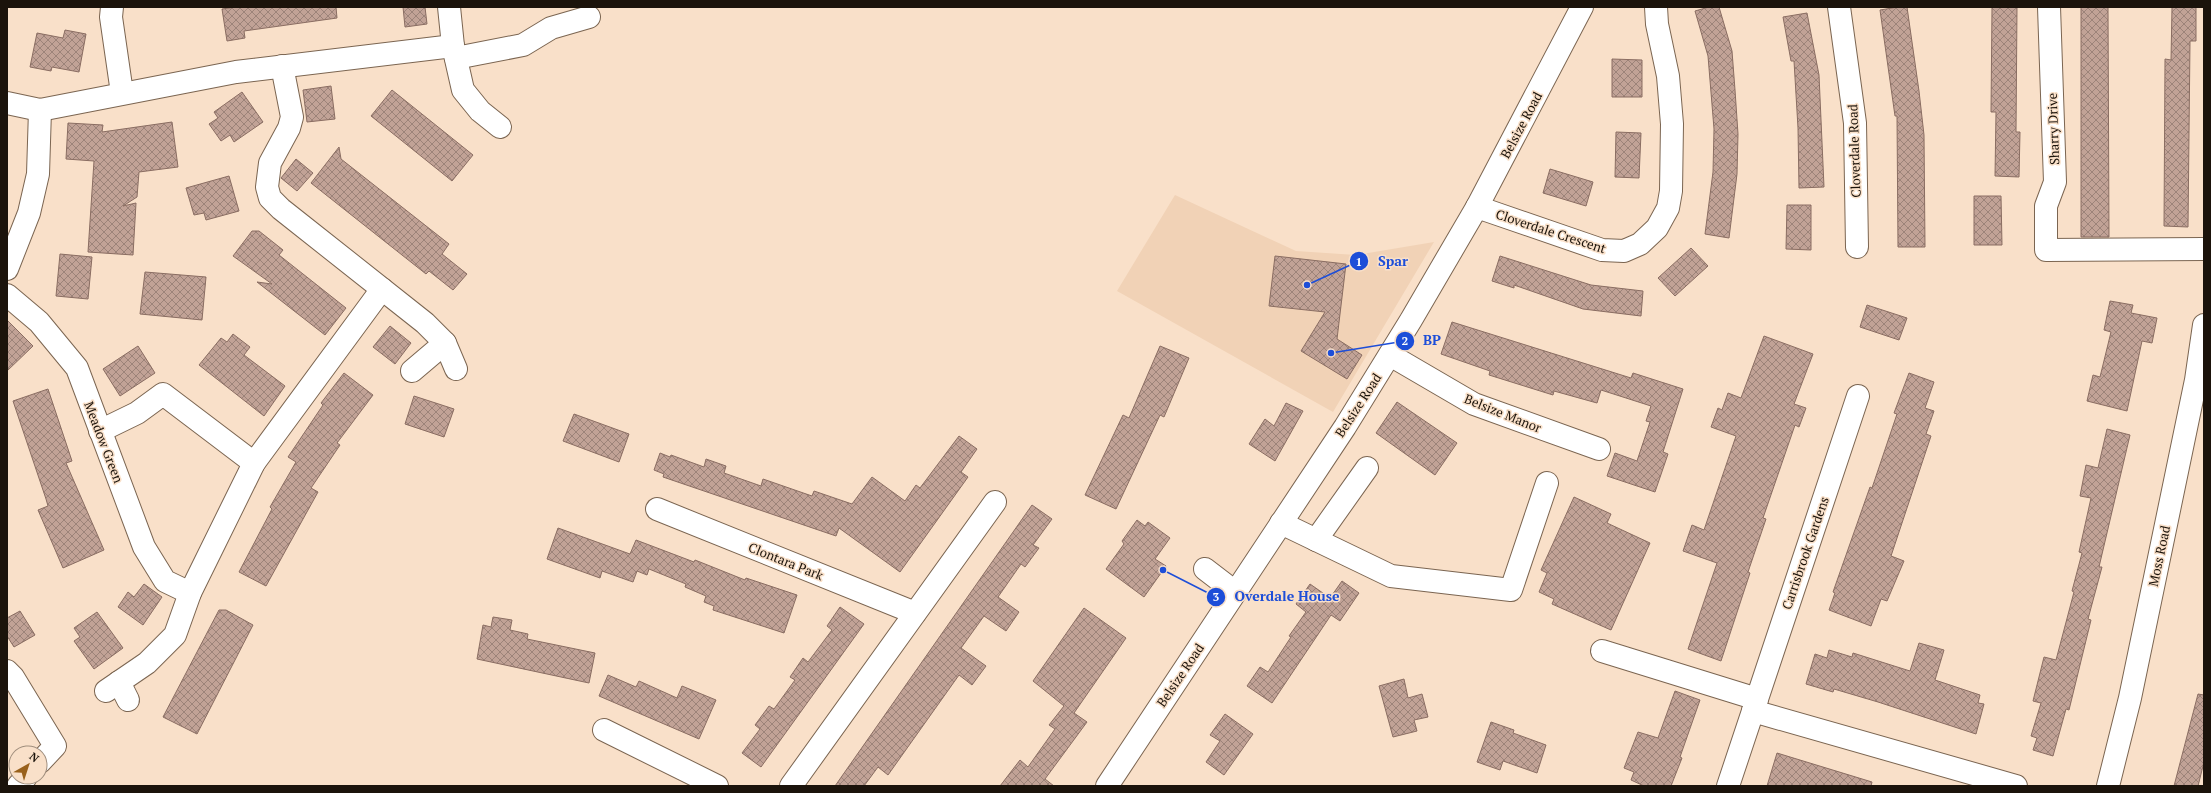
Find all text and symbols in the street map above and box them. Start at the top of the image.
street label: Belsize Road [1496,89,1546,161]
street label: Sharry Drive [2043,93,2063,165]
street label: Cloverdale Road [1843,104,1865,198]
street label: Cloverdale Crescent [1494,205,1609,257]
callout: Spar [1349,248,1416,274]
text: Spar [1378,251,1408,270]
text: 1 [1356,254,1362,269]
callout: BP [1395,328,1450,354]
text: BP [1423,330,1441,349]
text: 2 [1402,333,1409,348]
street label: Belsize Road [1331,370,1385,440]
street label: Belsize Manor [1462,389,1544,437]
street label: Meadow Green [80,399,128,486]
street label: Carrisbrook Gardens [1777,494,1833,612]
street label: Moss Road [2144,524,2174,588]
street label: Clontara Park [746,538,826,584]
callout: Overdale House [1206,584,1347,610]
text: Overdale House [1234,586,1340,605]
text: 3 [1213,589,1220,604]
street label: Belsize Road [1152,640,1208,710]
north arrow [8,745,48,785]
text: N [27,749,42,766]

